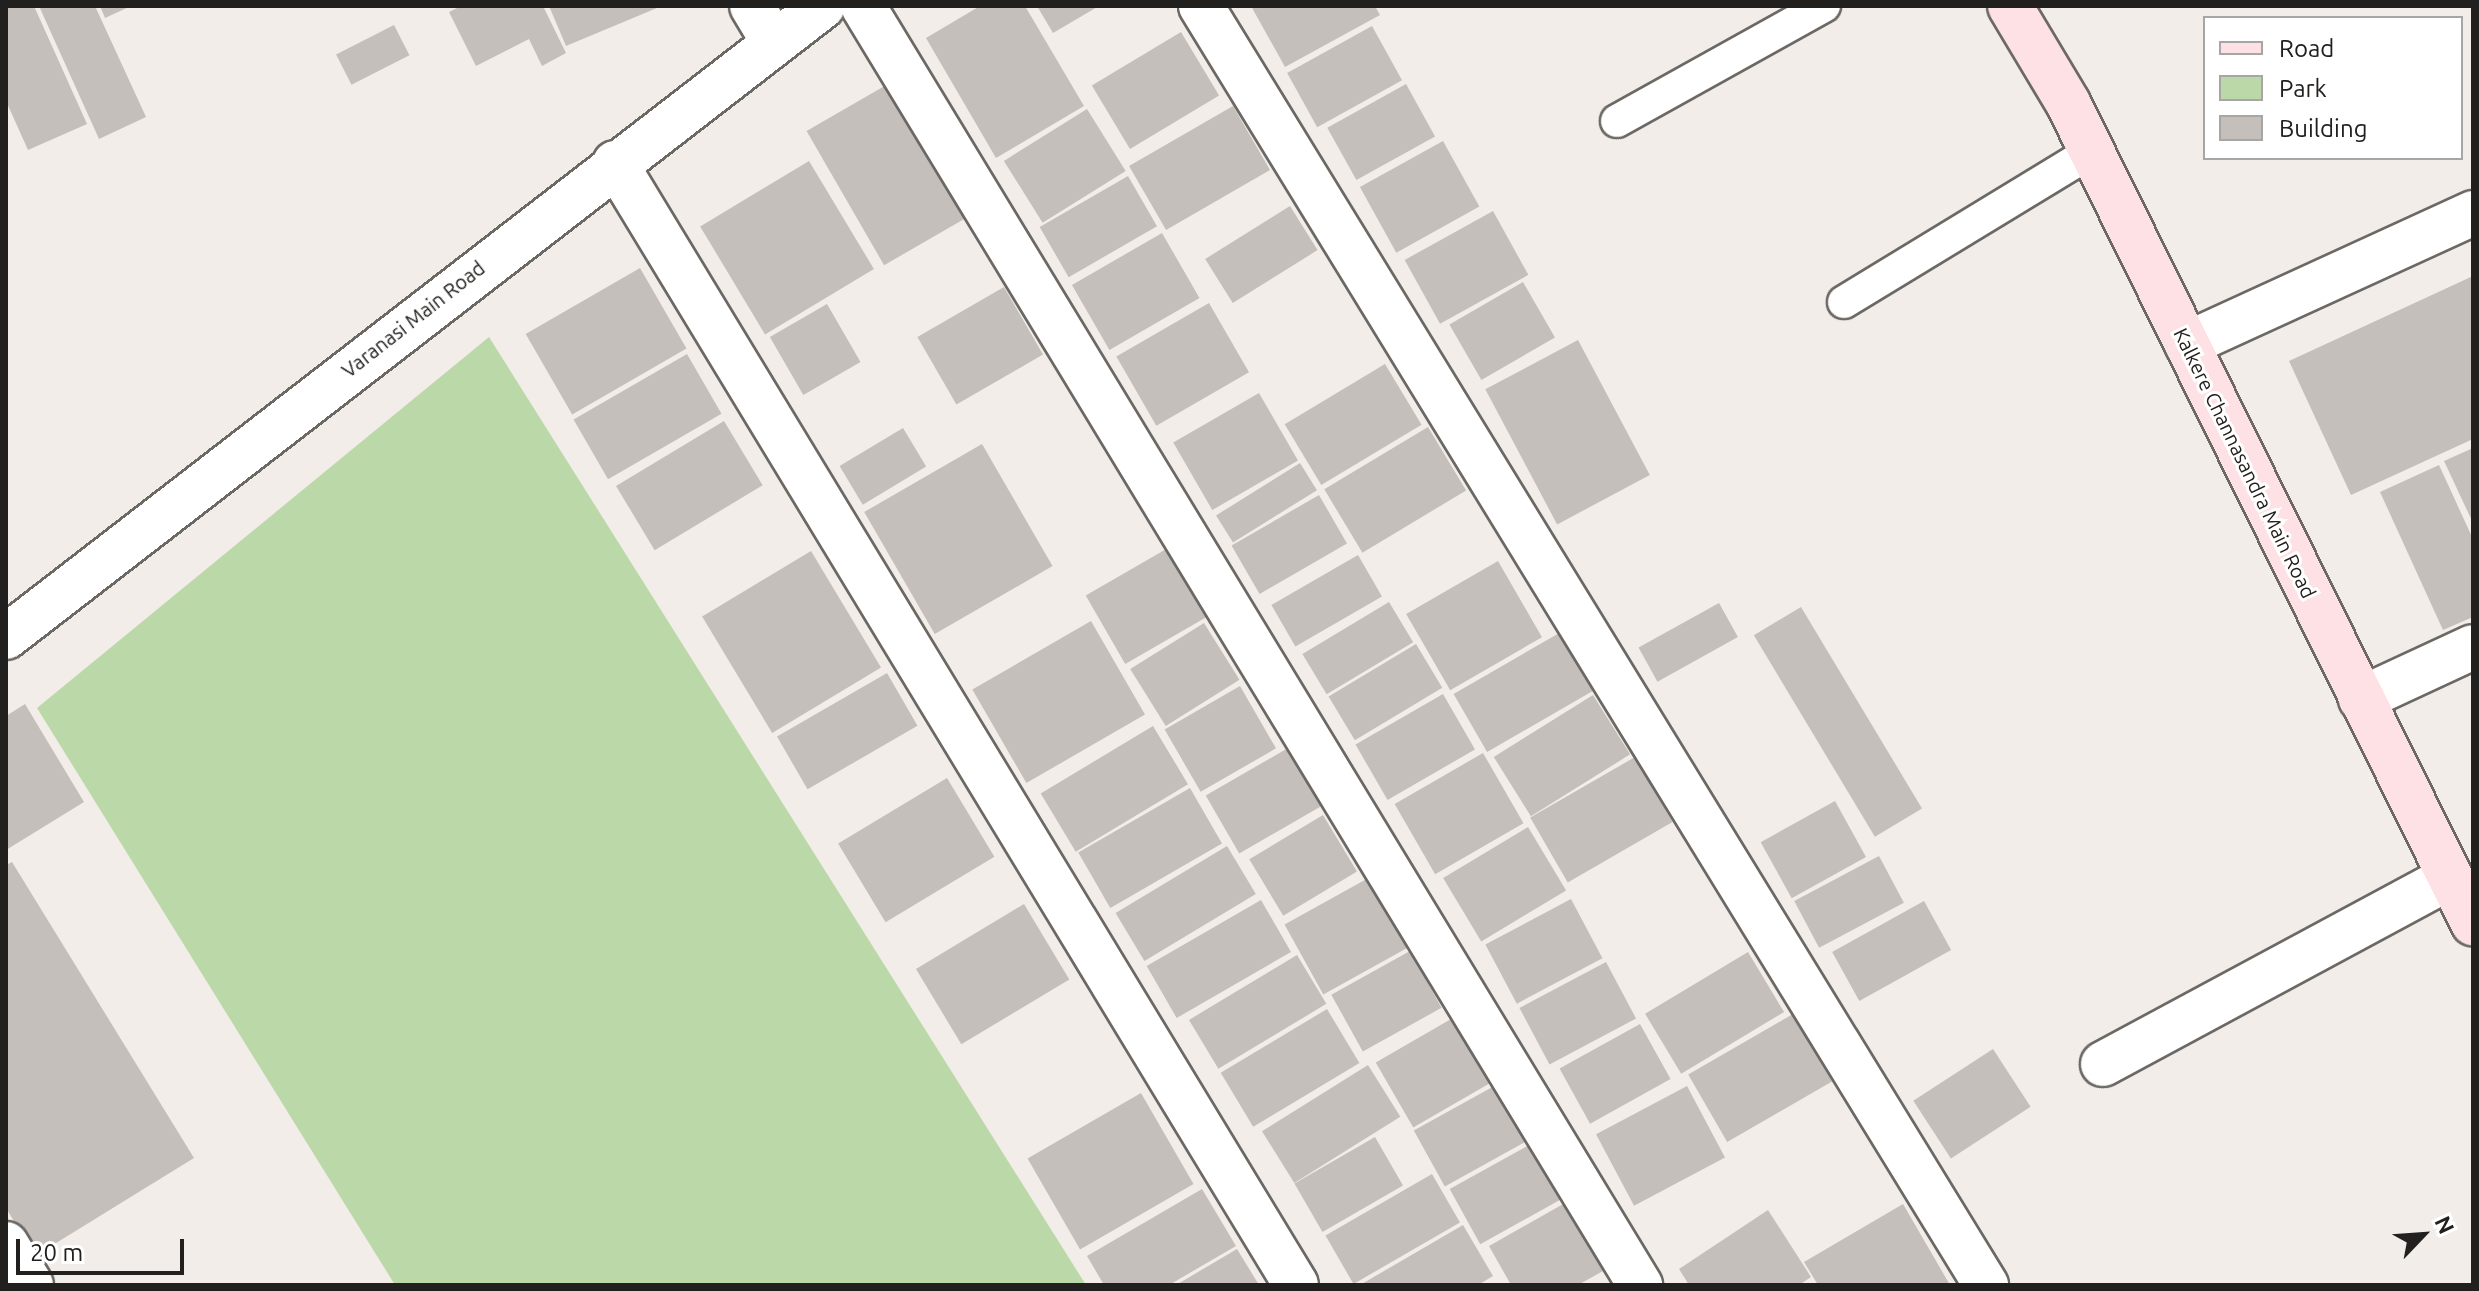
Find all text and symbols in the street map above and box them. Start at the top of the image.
legend [2203,16,2463,160]
text: Road [2279,35,2334,62]
text: Park [2279,75,2327,102]
text: Building [2279,115,2367,142]
street label: Varanasi Main Road [337,256,489,382]
street label: Kalkere Channasandra Main Road [2169,324,2321,602]
north arrow [2383,1195,2463,1275]
text: N [2430,1212,2460,1237]
scale bar [20,1223,188,1273]
text: 20 m [30,1239,83,1266]

